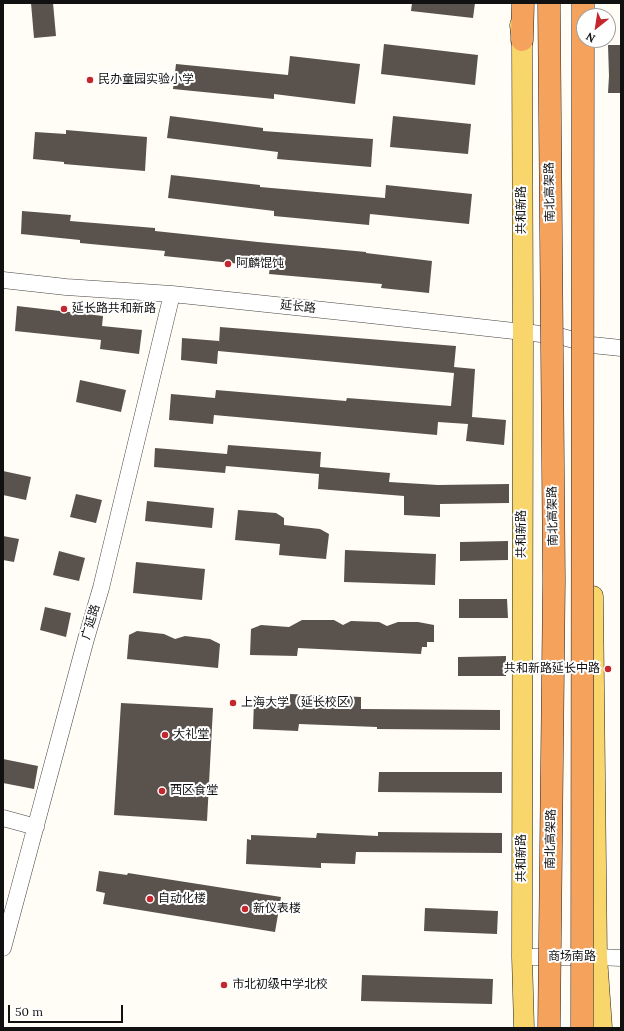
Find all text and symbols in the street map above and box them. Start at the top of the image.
north arrow [576,8,616,48]
text: N [583,29,598,46]
place label: 民办童园实验小学 [98,73,194,87]
marker: 民办童园实验小学 [85,75,95,85]
street label: 南北高架路 [542,162,558,222]
street label: 共和新路 [515,186,529,234]
place label: 阿麟馄饨 [236,257,284,271]
marker: 阿麟馄饨 [223,259,233,269]
street label: 延长路 [279,298,317,316]
place label: 延长路共和新路 [72,302,156,316]
marker: 延长路共和新路 [59,304,69,314]
street label: 南北高架路 [545,486,561,546]
street label: 共和新路 [515,510,529,558]
street label: 广延路 [79,603,103,641]
place label: 共和新路延长中路 [504,662,600,676]
marker: 共和新路延长中路 [603,664,613,674]
place label: 上海大学（延长校区） [241,696,361,710]
marker: 上海大学（延长校区） [228,698,238,708]
place label: 大礼堂 [173,728,209,742]
marker: 大礼堂 [160,730,170,740]
place label: 西区食堂 [170,784,218,798]
marker: 西区食堂 [157,786,167,796]
street label: 南北高架路 [543,809,559,869]
street label: 共和新路 [515,834,529,882]
place label: 自动化楼 [158,892,206,906]
marker: 自动化楼 [145,894,155,904]
place label: 新仪表楼 [253,902,301,916]
marker: 新仪表楼 [240,904,250,914]
street label: 商场南路 [548,950,596,964]
place label: 市北初级中学北校 [232,978,328,992]
marker: 市北初级中学北校 [219,980,229,990]
scale bar [10,997,125,1023]
text: 50 m [15,1004,43,1019]

